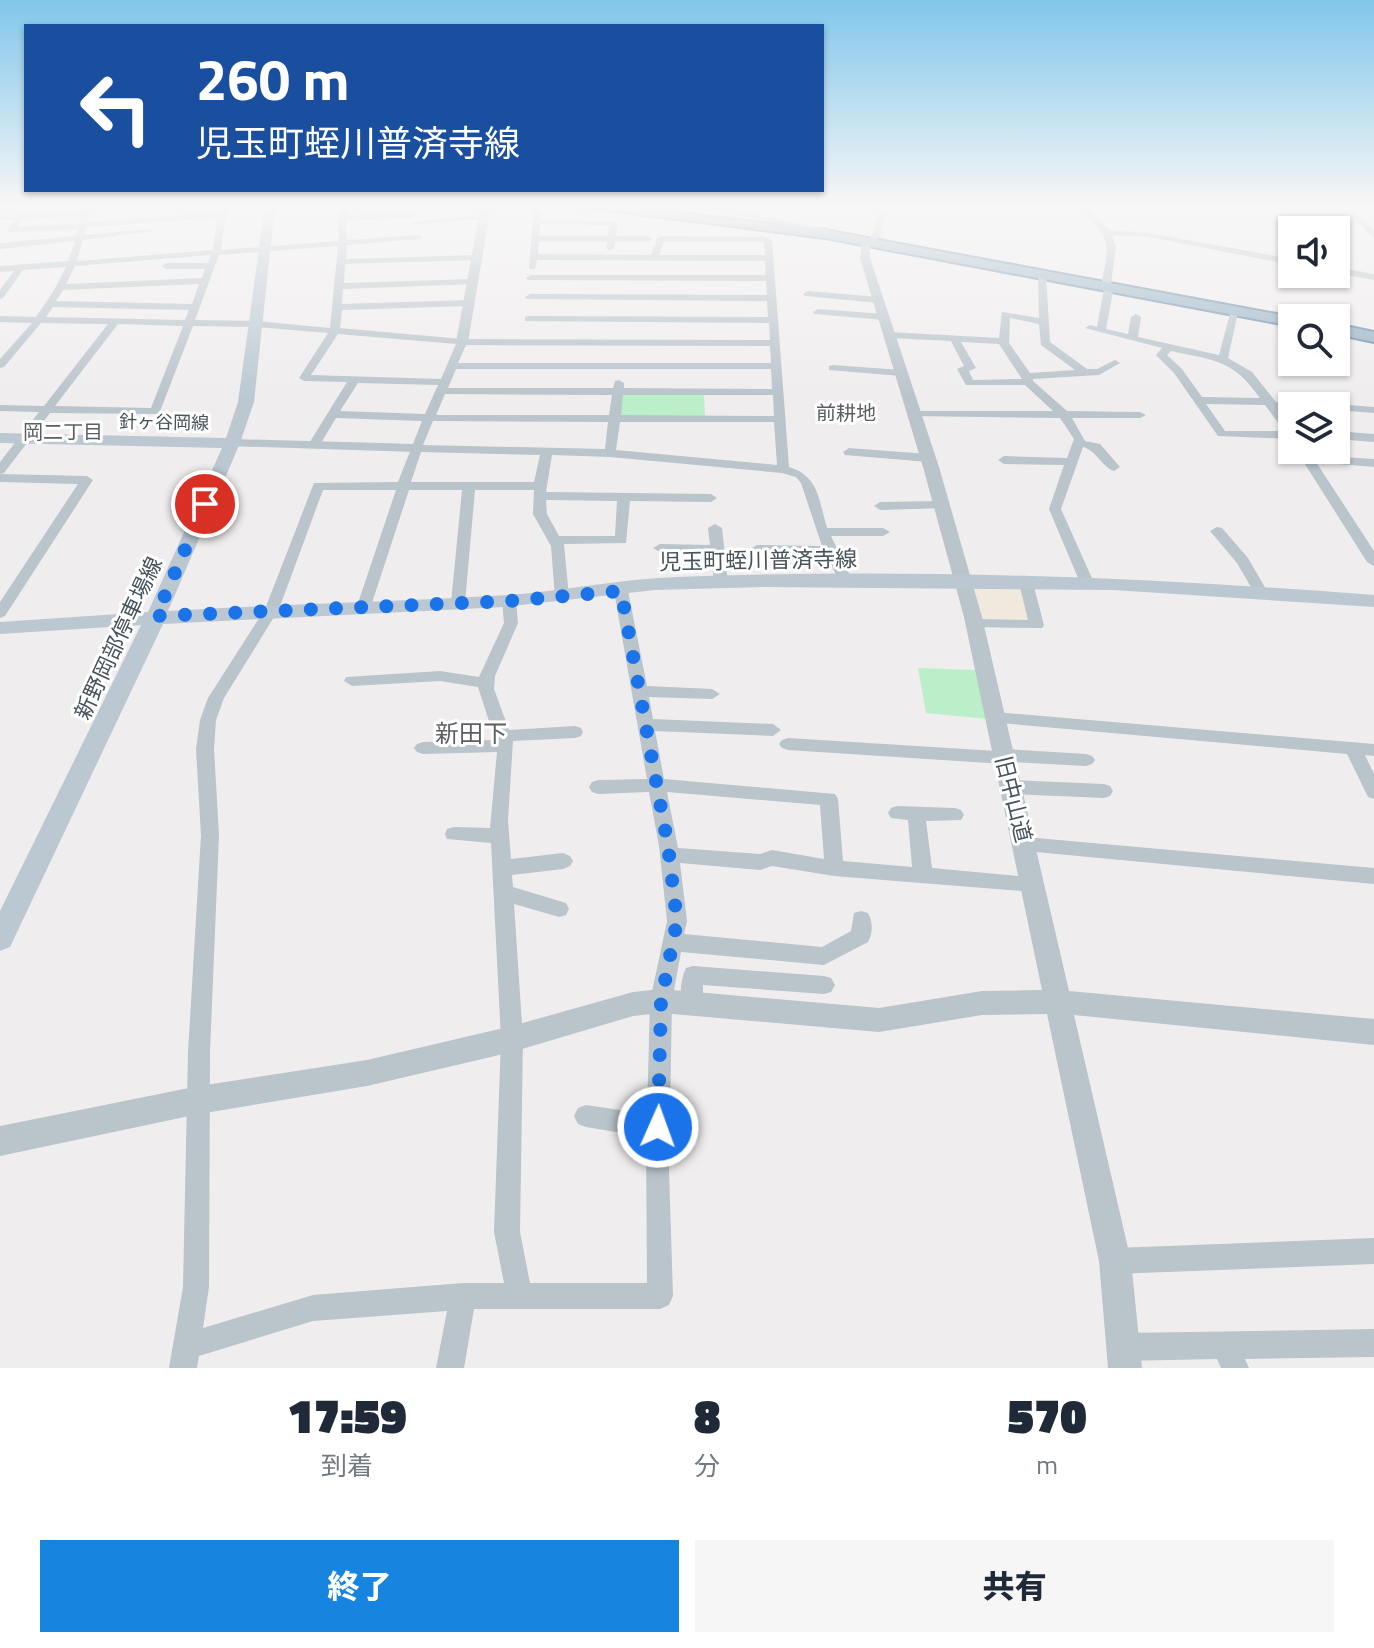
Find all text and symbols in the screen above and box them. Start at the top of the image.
text: 260 m [196,37,349,122]
icon: left [64,56,168,160]
text: 児玉町蛭川普済寺線 [196,115,520,170]
map controls [1278,216,1350,464]
button: sound [1278,216,1350,288]
button: search [1278,304,1350,376]
button: layers [1278,392,1350,464]
district label: 前耕地 [816,397,876,428]
street label: 針ヶ谷岡線 [119,408,209,436]
district label: 岡二丁目 [23,416,103,447]
pin [171,470,239,538]
icon: arrive [183,482,227,526]
street label: 児玉町蛭川普済寺線 [659,541,857,579]
street label: 新野岡部停車場線 [65,551,171,725]
district label: 新田下 [435,715,507,751]
street label: 旧中山道 [987,752,1041,846]
position arrow [616,1085,700,1169]
text: 17:59 [287,1379,407,1452]
text: 8 [694,1379,720,1452]
text: 570 [1008,1379,1087,1452]
text: m [1036,1445,1058,1484]
text: 到着 [321,1446,373,1485]
text: 分 [694,1446,720,1485]
button: 終了 [40,1540,679,1632]
button: 共有 [695,1540,1334,1632]

